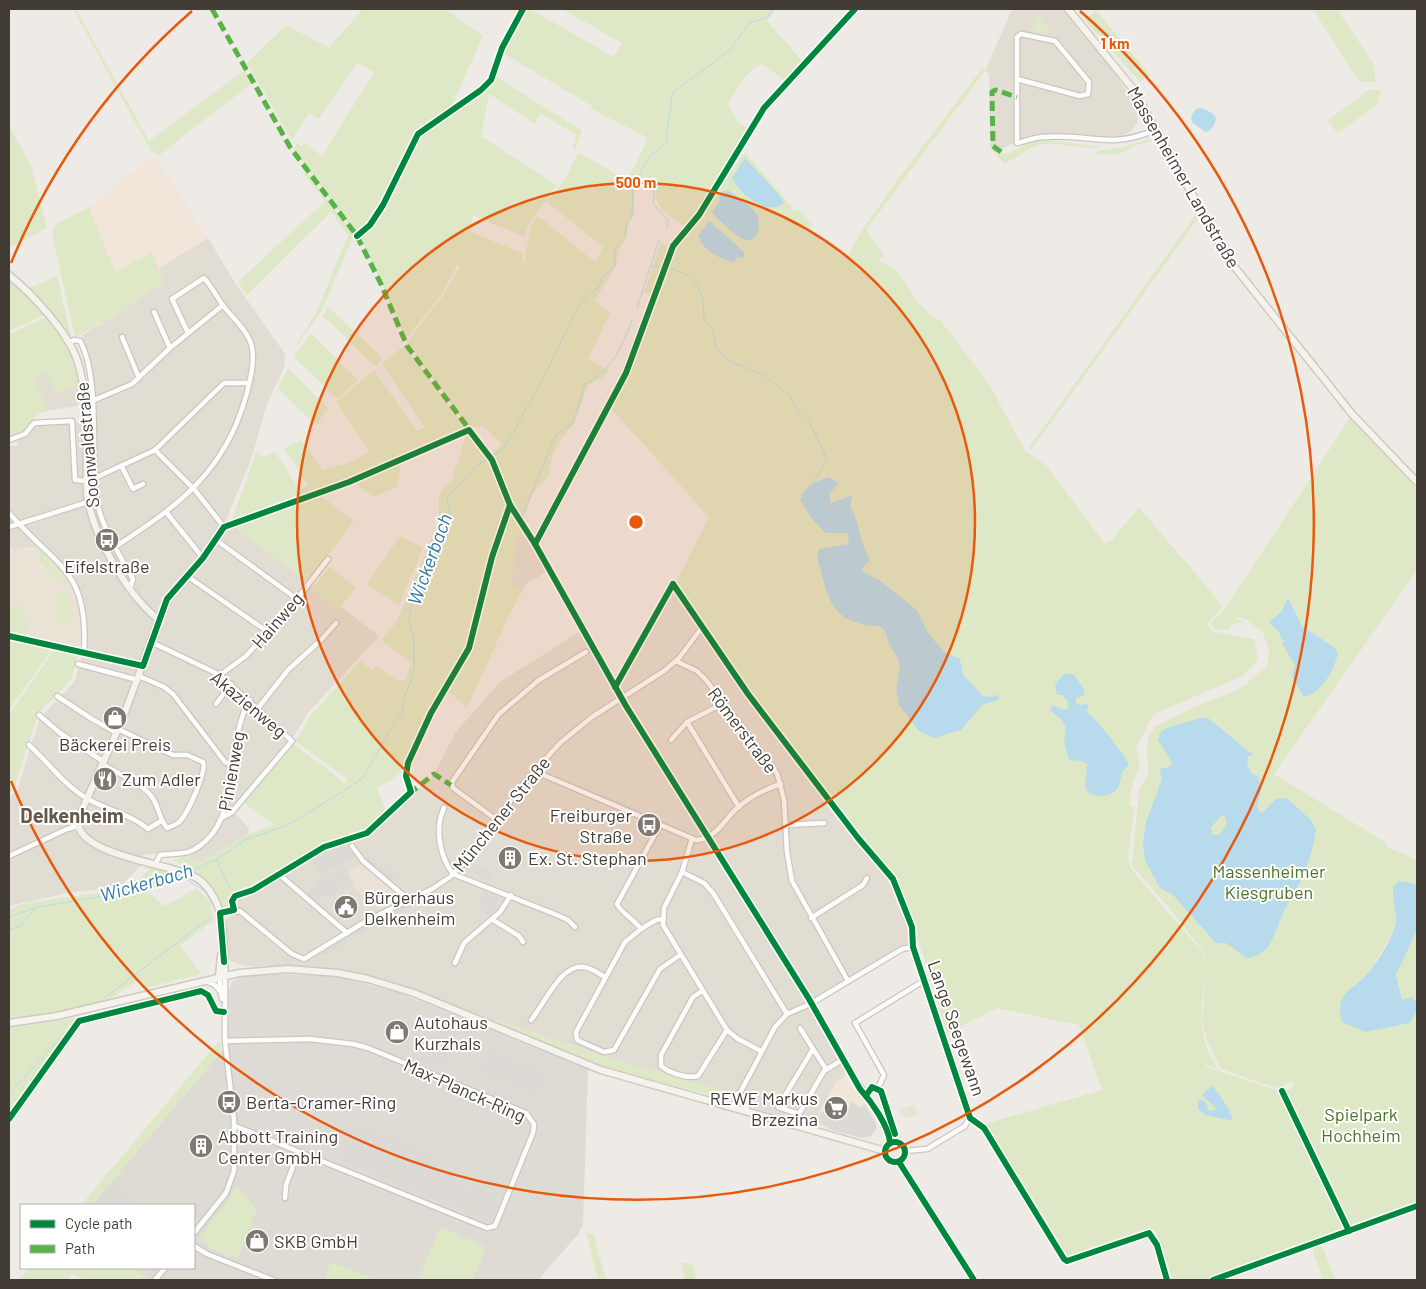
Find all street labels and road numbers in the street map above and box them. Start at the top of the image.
street label: Massenheimer Landstraße [1123,82,1245,272]
street label: Soonwaldstraße [71,381,103,509]
street label: Hainweg [247,588,307,652]
street label: Akazienweg [206,666,292,742]
street label: Römerstraße [704,683,782,777]
street label: Pinienweg [213,729,249,813]
street label: Münchener Straße [448,752,554,876]
street label: Lange Seegewann [923,957,991,1099]
street label: Max-Planck-Ring [401,1053,529,1127]

